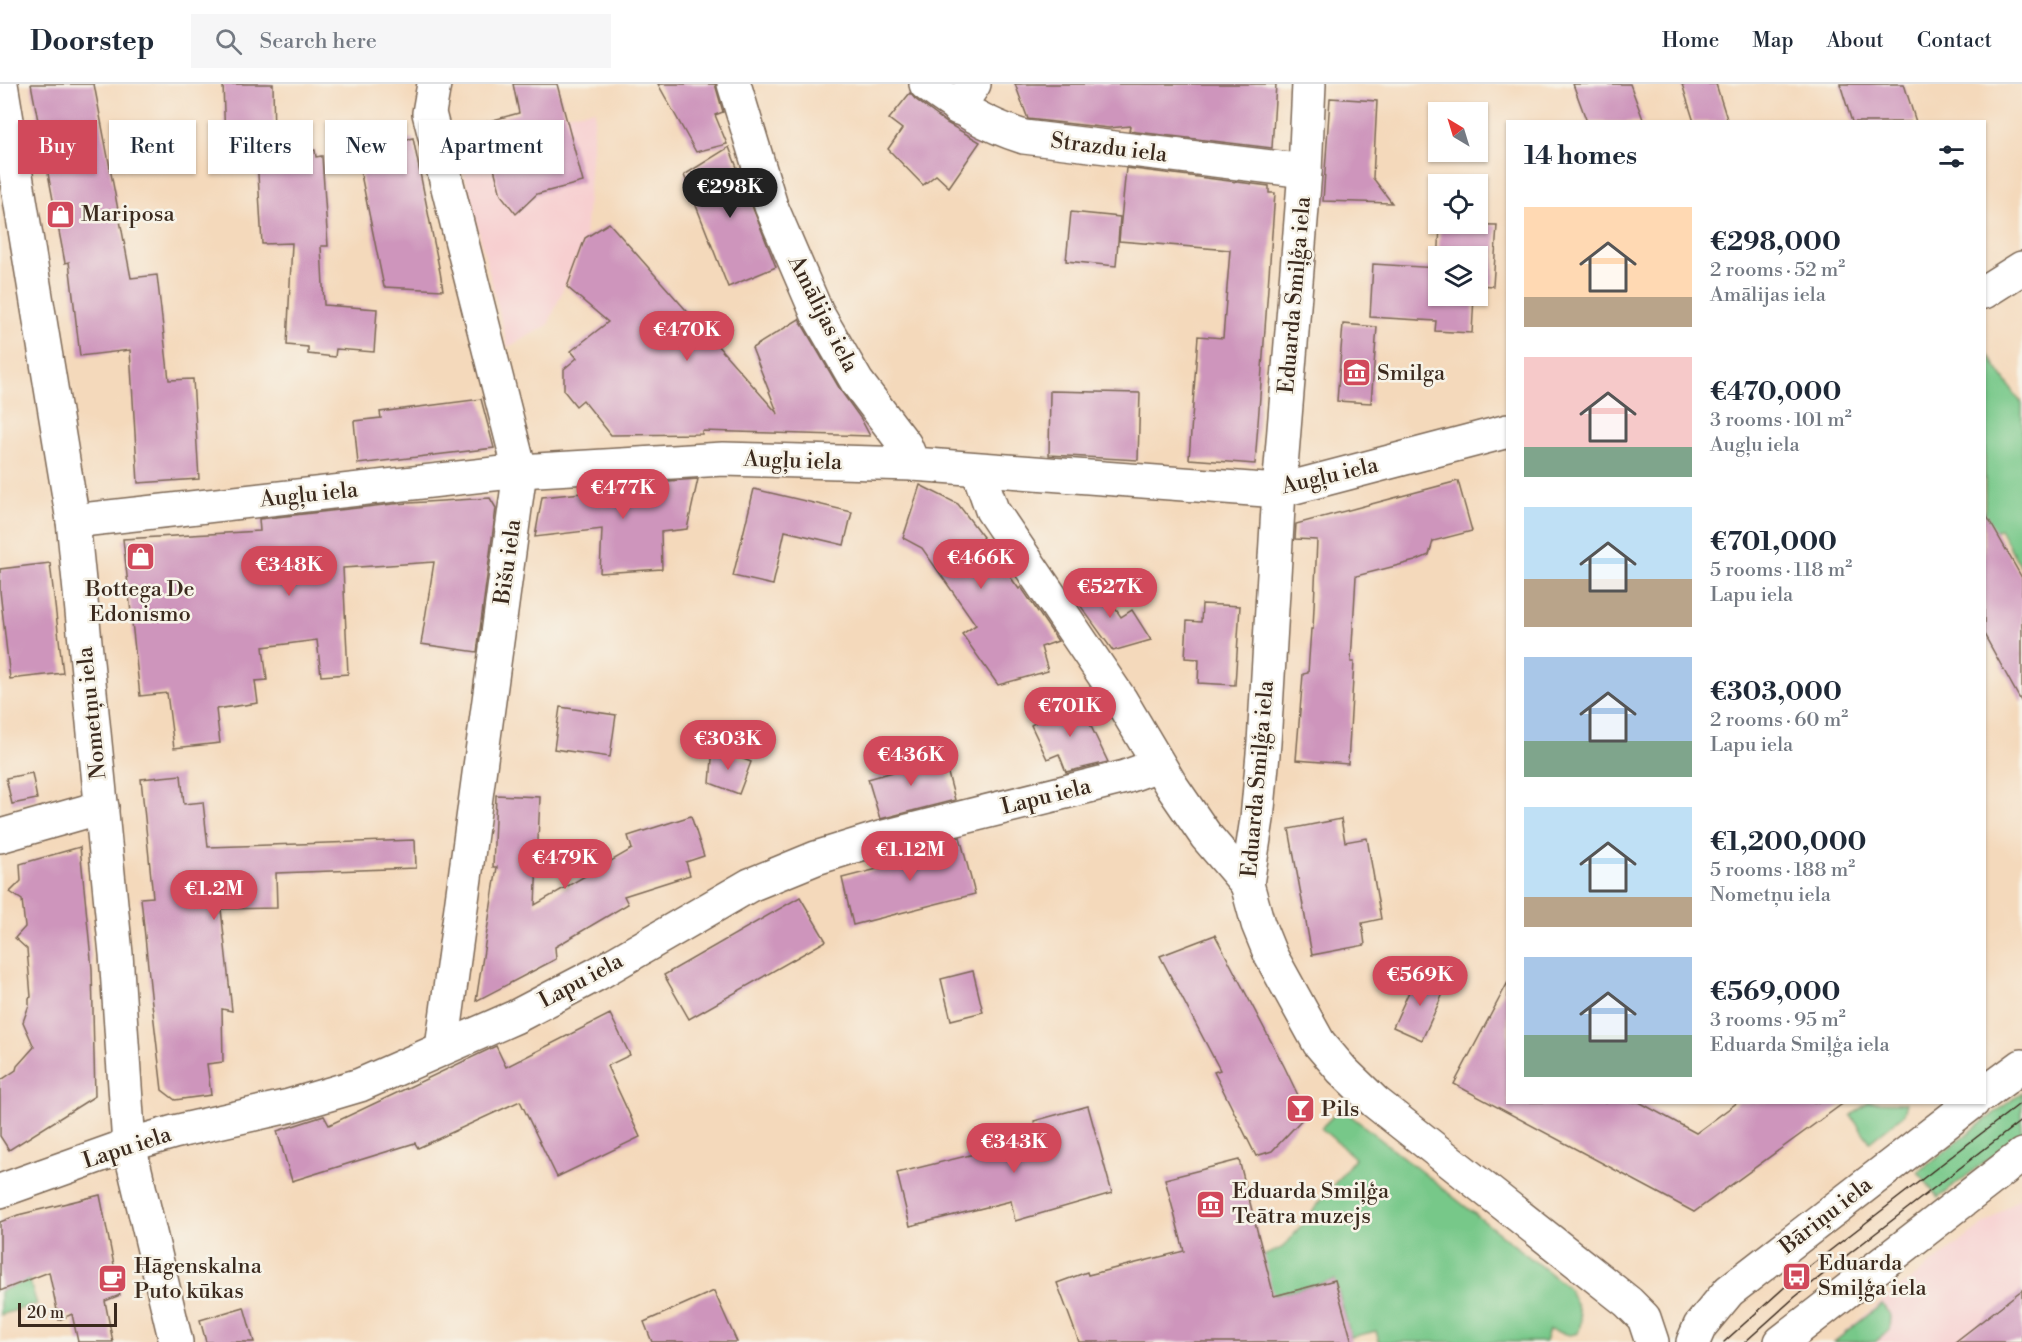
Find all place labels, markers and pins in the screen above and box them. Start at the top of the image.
pin: €298K [688,168,772,219]
shop icon: Mariposa [44,198,76,230]
place label: Mariposa [81,201,176,228]
pin: €470K [645,311,729,362]
museum icon: Smilga [1340,357,1372,389]
place label: Smilga [1377,360,1446,387]
pin: €477K [581,469,665,520]
pin: €466K [939,539,1023,590]
shop icon: Bottega De Edonismo [124,541,156,573]
pin: €348K [247,546,331,597]
pin: €527K [1068,568,1152,619]
place label: Bottega De Edonismo [84,576,195,628]
pin: €701K [1028,687,1112,738]
pin: €303K [686,720,770,771]
pin: €436K [869,736,953,787]
pin: €1.12M [861,831,959,882]
pin: €479K [523,839,607,890]
pin: €1.2M [172,870,256,921]
pin: €569K [1378,956,1462,1007]
bar icon: Pils [1284,1093,1316,1125]
place label: Pils [1321,1096,1359,1123]
pin: €343K [972,1123,1056,1174]
place label: Eduarda Smiļģa Teātra muzejs [1232,1178,1390,1230]
museum icon: Eduarda Smiļģa Teātra muzejs [1195,1188,1227,1220]
place label: Eduarda Smiļģa iela [1818,1250,1928,1302]
place label: Hāgenskalna Puto kūkas [134,1253,263,1305]
bus stop icon: Eduarda Smiļģa iela [1781,1260,1813,1292]
cafe icon: Hāgenskalna Puto kūkas [97,1263,129,1295]

